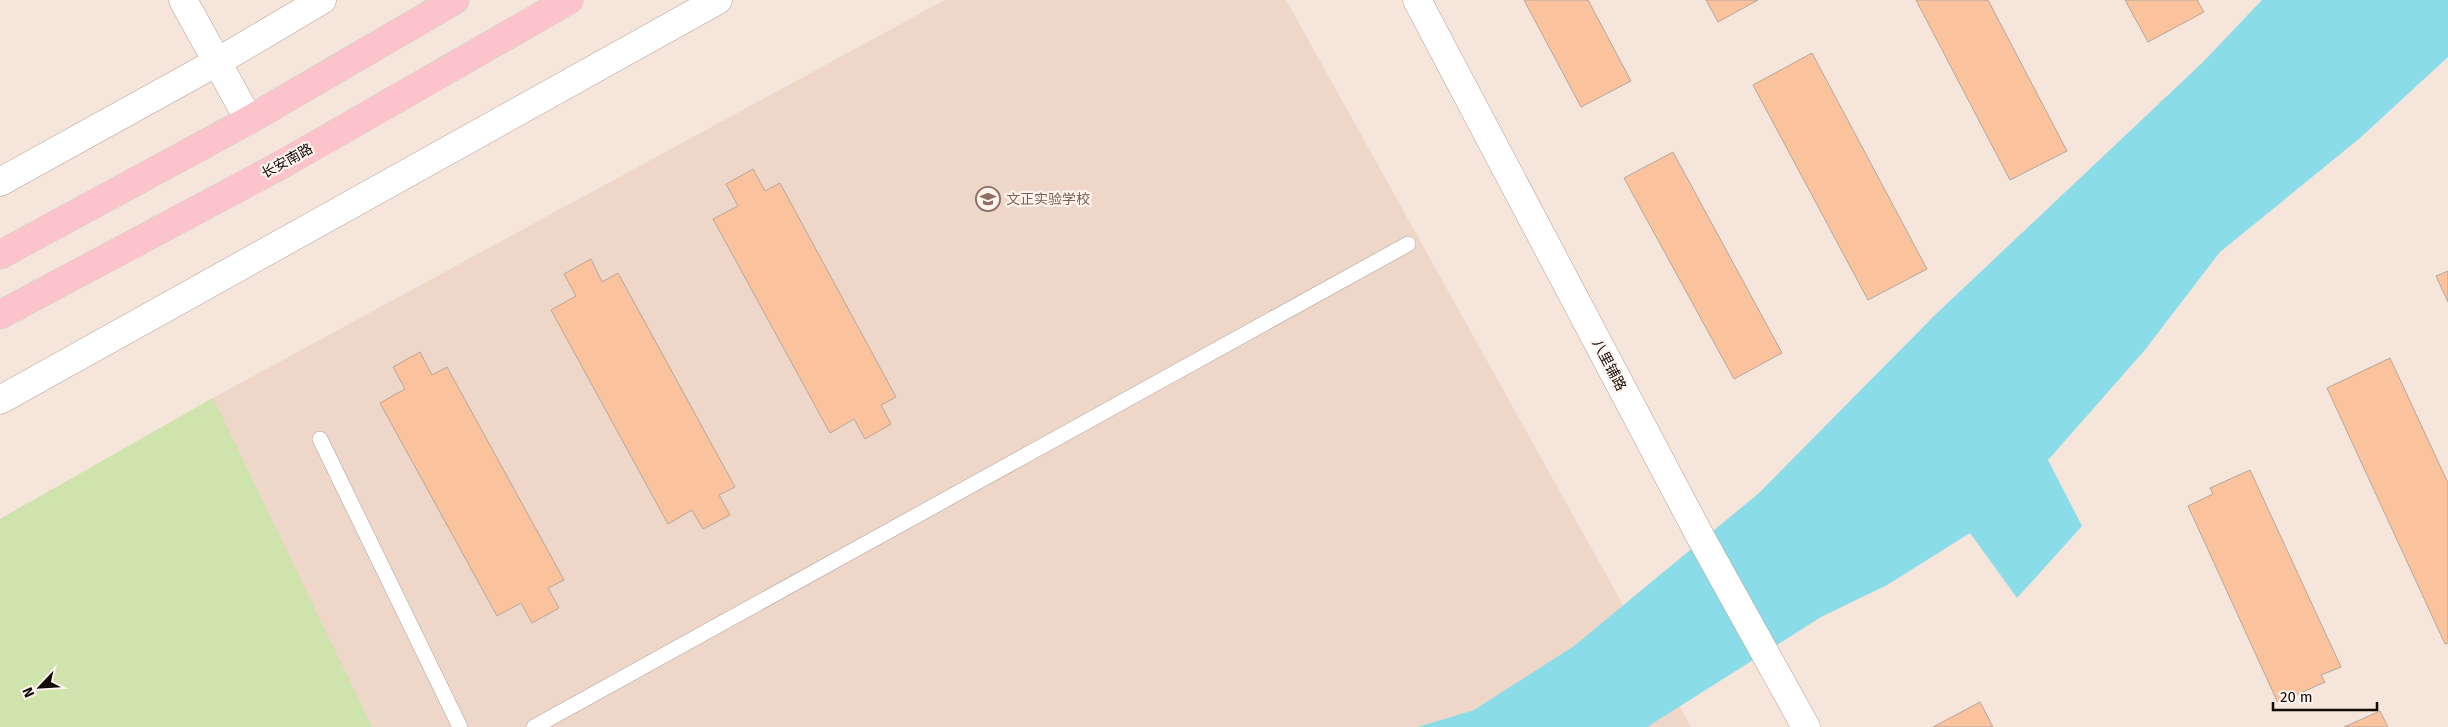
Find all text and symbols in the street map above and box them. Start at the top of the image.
street label: 长安南路 [258,140,316,182]
school or university icon: 文正实验学校 [975,186,1001,212]
place label: 文正实验学校 [1006,191,1090,208]
street label: 八里铺路 [1588,336,1630,394]
north arrow [15,662,65,712]
scale bar [2273,680,2377,712]
text: N [19,684,38,700]
text: 20 m [2280,688,2313,706]

